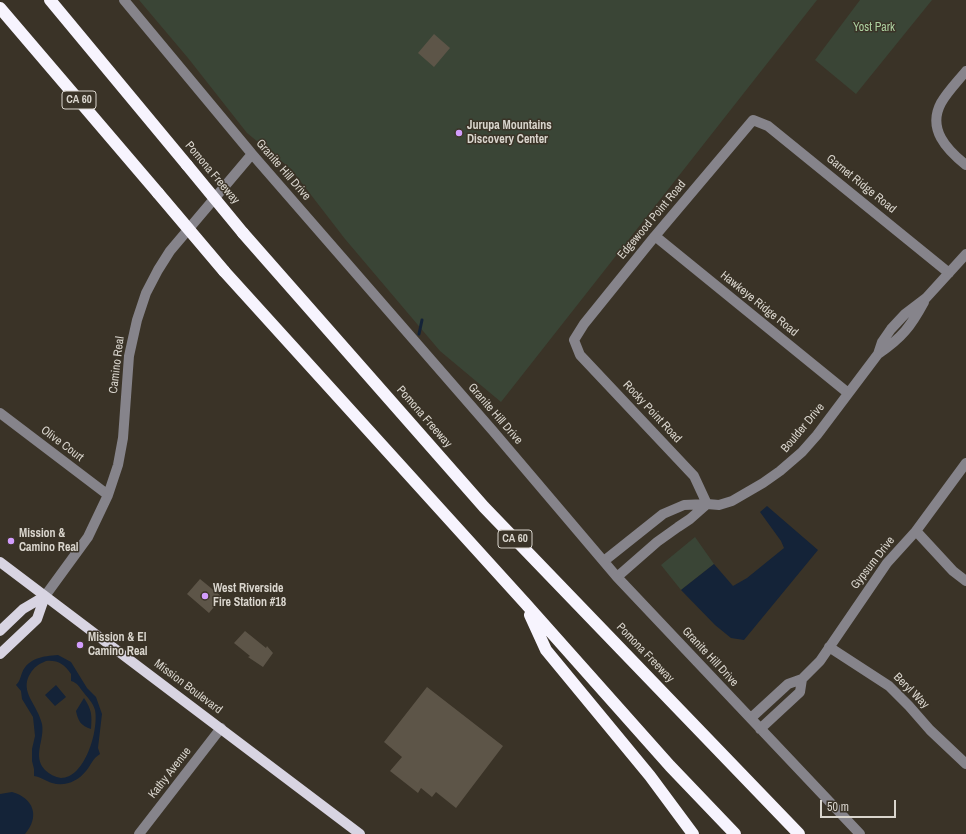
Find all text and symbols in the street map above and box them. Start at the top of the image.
park label: Yost Park [853,21,895,35]
road number: CA 60 [62,91,96,109]
place label: Jurupa Mountains Discovery Center [467,119,552,147]
marker: Jurupa Mountains Discovery Center [454,128,464,138]
street label: Granite Hill Drive [253,137,313,203]
street label: Pomona Freeway [182,139,242,207]
street label: Garnet Ridge Road [823,152,899,216]
street label: Edgewood Point Road [615,178,689,262]
street label: Hawkeye Ridge Road [717,268,801,340]
street label: Camino Real [106,336,128,394]
street label: Rocky Point Road [620,378,684,446]
street label: Granite Hill Drive [465,381,525,447]
street label: Pomona Freeway [393,383,455,451]
street label: Boulder Drive [778,400,828,456]
street label: Olive Court [38,423,86,465]
place label: Mission & Camino Real [19,527,79,555]
road number: CA 60 [498,530,532,548]
street label: Gypsum Drive [848,534,898,592]
marker: Mission & Camino Real [6,536,16,546]
place label: West Riverside Fire Station #18 [213,582,286,610]
marker: West Riverside Fire Station #18 [200,591,210,601]
street label: Pomona Freeway [613,620,677,686]
street label: Granite Hill Drive [679,624,741,690]
place label: Mission & El Camino Real [88,631,148,659]
marker: Mission & El Camino Real [75,640,85,650]
street label: Mission Boulevard [151,657,225,717]
street label: Beryl Way [890,670,932,712]
street label: Kathy Avenue [146,744,194,802]
scale bar [822,792,898,818]
text: 50 m [827,799,849,815]

